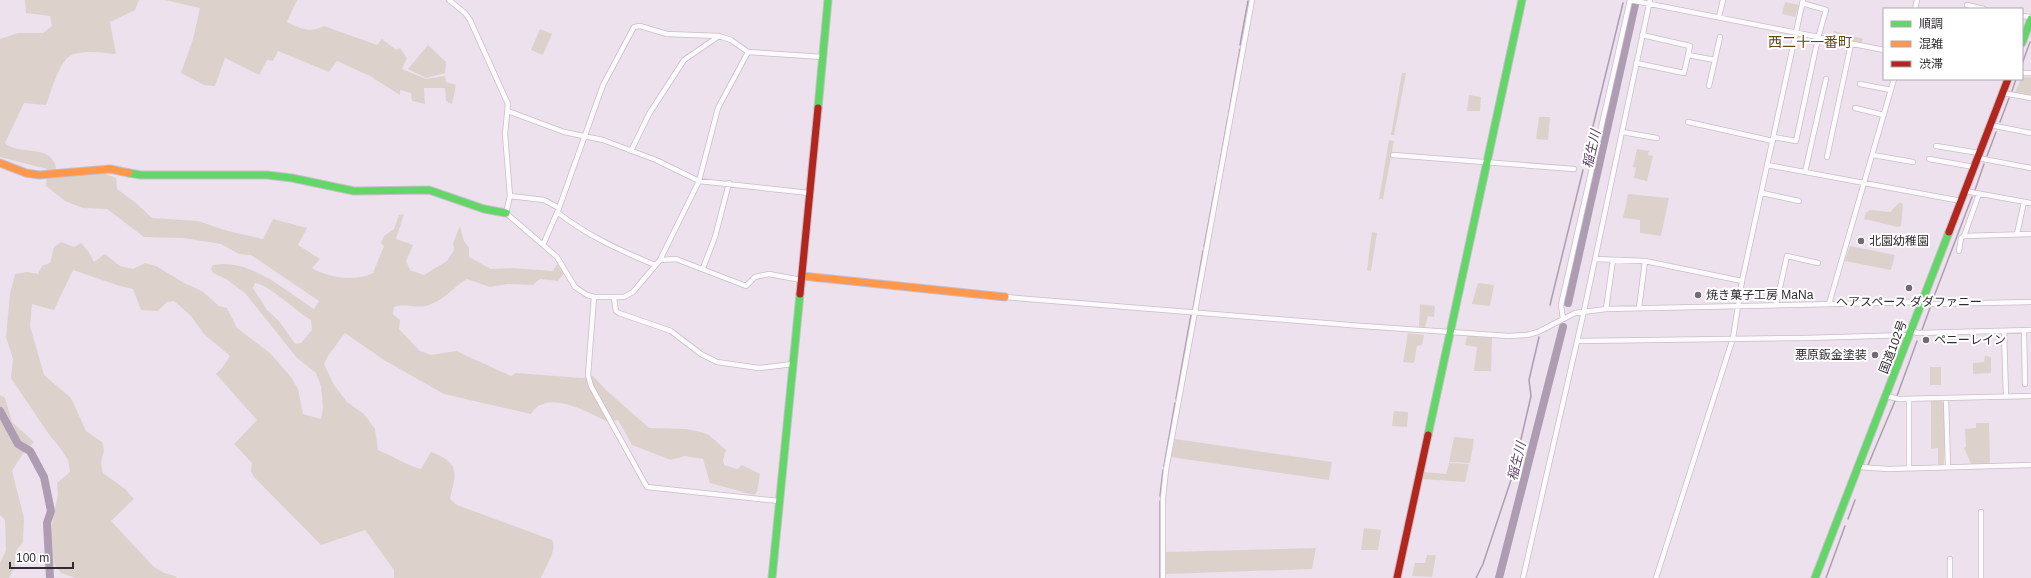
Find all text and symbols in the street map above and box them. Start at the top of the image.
legend [1883,8,2023,80]
text: 順調 [1919,17,1943,31]
district label: 西二十一番町 [1768,34,1852,50]
text: 混雑 [1919,37,1943,51]
text: 渋滞 [1919,57,1943,71]
water label: 稲生川 [1580,126,1604,170]
place label: 北園幼稚園 [1869,234,1929,248]
marker: 北園幼稚園 [1856,236,1866,246]
marker: ヘアスペース ダダファニー [1904,283,1914,293]
place label: 焼き菓子工房 MaNa [1706,288,1814,302]
marker: 焼き菓子工房 MaNa [1693,290,1703,300]
place label: ヘアスペース ダダファニー [1836,295,1982,309]
street label: 国道102号 [1876,318,1910,376]
place label: ペニーレイン [1934,333,2006,347]
marker: ペニーレイン [1921,335,1931,345]
place label: 悪原鈑金塗装 [1795,348,1867,362]
marker: 悪原鈑金塗装 [1870,350,1880,360]
water label: 稲生川 [1504,438,1529,482]
scale bar [10,544,73,570]
text: 100 m [16,551,49,565]

